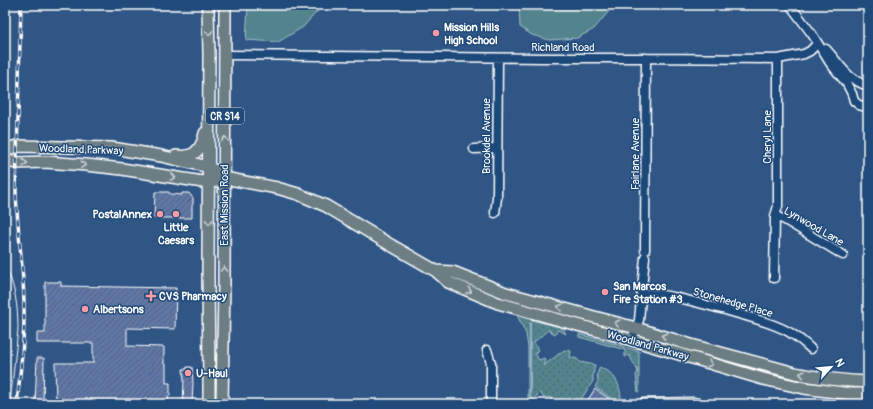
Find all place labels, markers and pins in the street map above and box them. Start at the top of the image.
place label: Mission Hills High School [444,21,499,47]
marker: Mission Hills High School [431,28,441,38]
place label: PostalAnnex [92,208,152,221]
marker: PostalAnnex [155,209,165,219]
marker: Little Caesars [171,209,181,219]
place label: Little Caesars [158,221,194,247]
place label: San Marcos Fire Station #3 [613,280,683,306]
marker: San Marcos Fire Station #3 [600,287,610,297]
place label: CVS Pharmacy [159,290,227,303]
marker: CVS Pharmacy [146,291,156,301]
place label: Albertsons [93,303,144,316]
marker: Albertsons [80,304,90,314]
place label: U-Haul [196,367,228,380]
marker: U-Haul [183,368,193,378]

